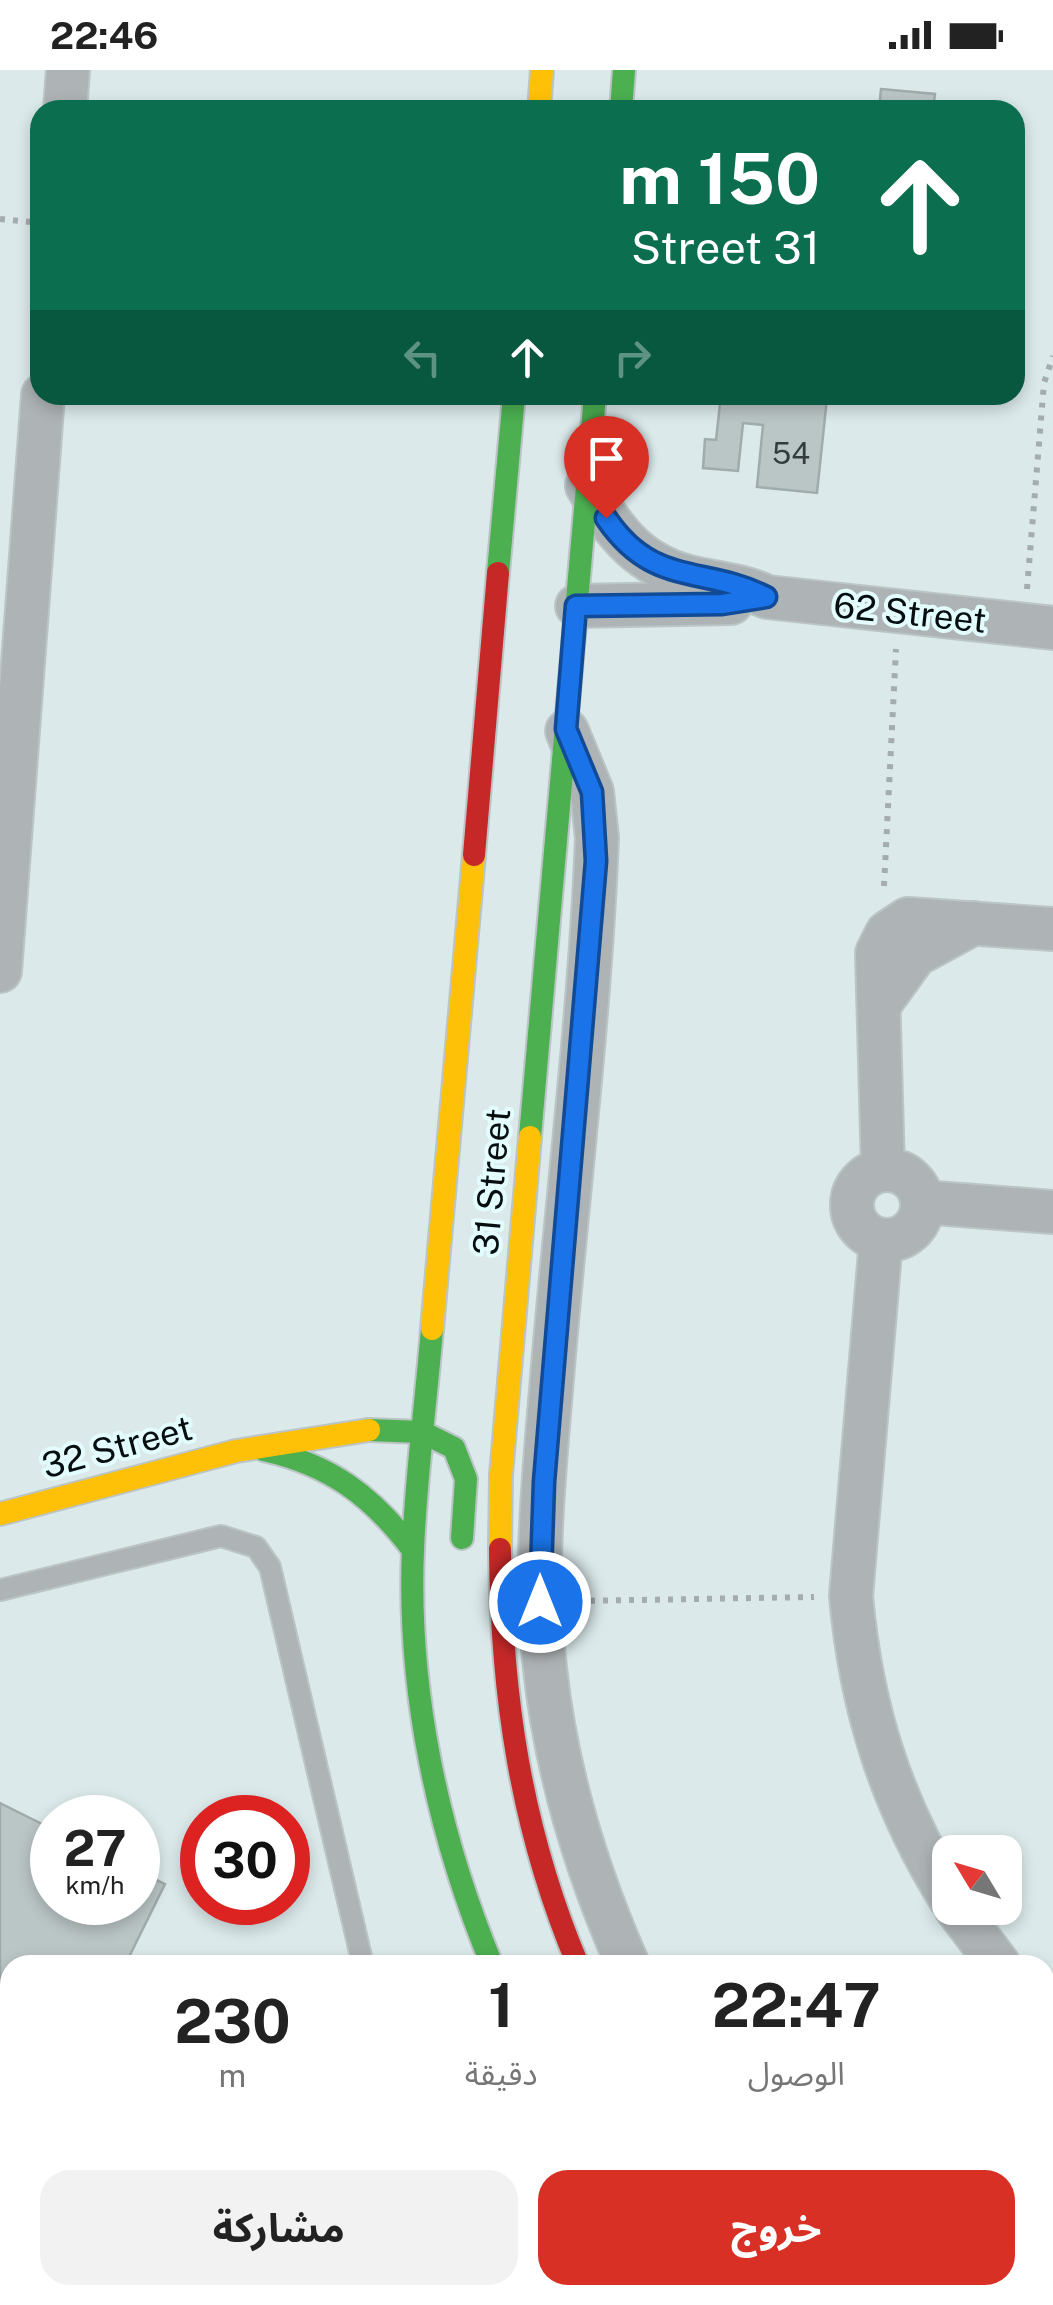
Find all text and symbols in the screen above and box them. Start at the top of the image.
text: 22:46 [50,13,158,58]
text: 150 m [619,137,820,220]
icon: ahead [855,140,985,270]
text: 31 Street [631,221,820,274]
icon: left [395,330,450,385]
icon: ahead [500,330,555,385]
icon: right [605,330,660,385]
pin [564,416,649,519]
icon: arrive [579,431,634,486]
house number: 54 [772,435,810,471]
street label: 62 Street [832,584,988,641]
street label: 31 Street [465,1107,518,1257]
street label: 32 Street [37,1407,196,1486]
position arrow [488,1550,592,1654]
speed limit sign: 30 [180,1795,310,1925]
text: 27 [63,1818,127,1877]
north arrow [932,1835,1022,1925]
map controls [932,1835,1022,1925]
text: km/h [66,1870,124,1900]
text: 1 [488,1970,514,2041]
text: 22:47 [712,1970,881,2041]
text: 230 [174,1986,291,2057]
text: دقيقة [465,2055,538,2092]
text: الوصول [748,2055,845,2092]
text: m [219,2057,246,2094]
button: مشاركة [40,2170,518,2285]
button: خروج [538,2170,1015,2285]

